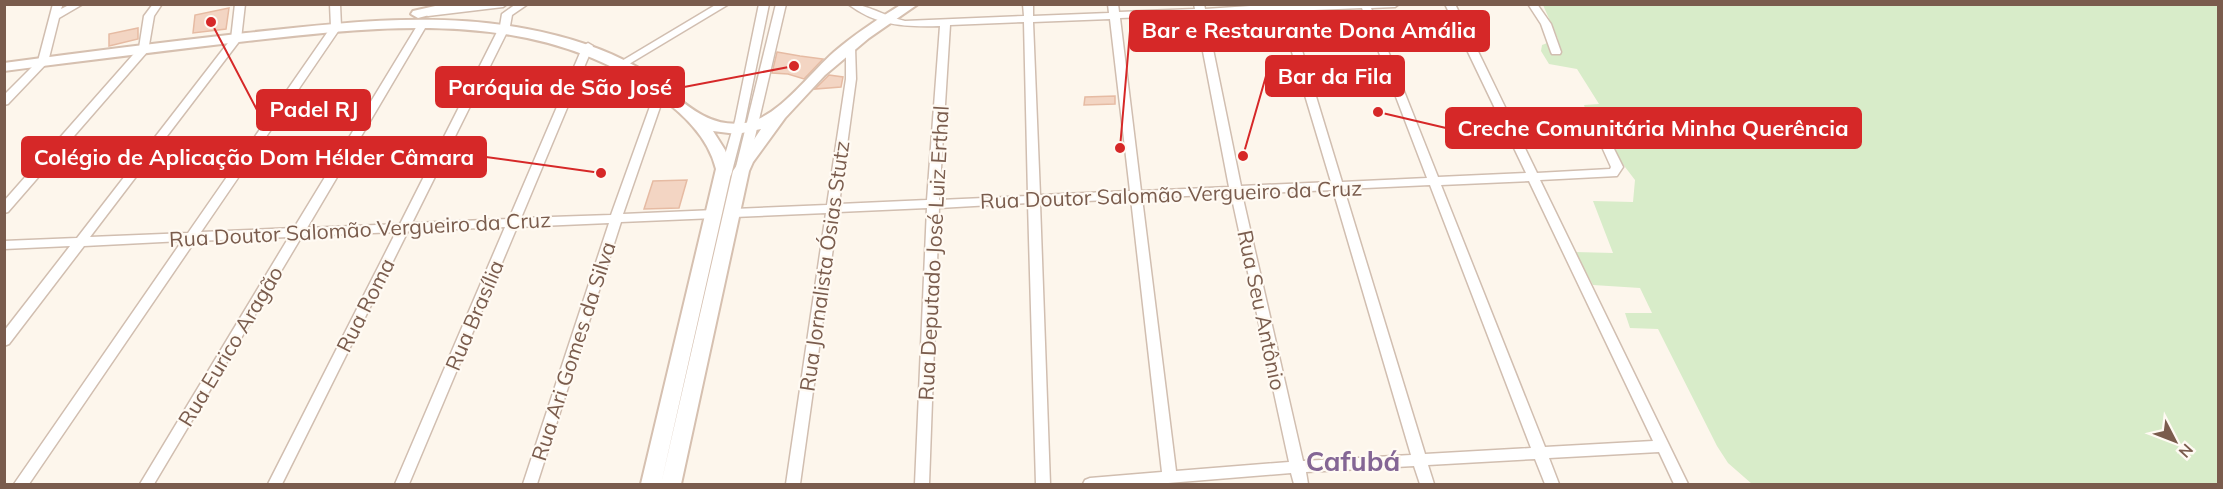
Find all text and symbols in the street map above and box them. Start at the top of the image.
callout: Bar e Restaurante Dona Amália [1130,11,1489,51]
text: Bar e Restaurante Dona Amália [1142,16,1476,44]
callout: Bar da Fila [1266,56,1404,96]
text: Bar da Fila [1278,62,1392,90]
callout: Paróquia de São José [436,67,684,107]
text: Paróquia de São José [448,73,672,101]
callout: Padel RJ [257,90,370,130]
text: Padel RJ [270,95,358,123]
street label: Rua Deputado José Luiz Erthal [912,105,954,401]
callout: Creche Comunitária Minha Querência [1446,108,1861,148]
text: Creche Comunitária Minha Querência [1457,114,1849,142]
callout: Colégio de Aplicação Dom Hélder Câmara [22,137,486,177]
street label: Rua Jornalista Ósias Stutz [794,139,854,393]
text: Colégio de Aplicação Dom Hélder Câmara [34,143,474,171]
street label: Rua Doutor Salomão Vergueiro da Cruz [980,174,1362,214]
street label: Rua Doutor Salomão Vergueiro da Cruz [168,206,552,252]
street label: Rua Seu Antônio [1232,228,1292,392]
street label: Rua Ari Gomes da Silva [525,238,621,464]
street label: Rua Roma [330,254,400,356]
street label: Rua Brasília [439,256,509,374]
street label: Rua Eurico Aragão [172,261,288,431]
north arrow [2145,411,2205,471]
text: N [2175,440,2198,462]
district label: Cafubá [1306,444,1400,478]

